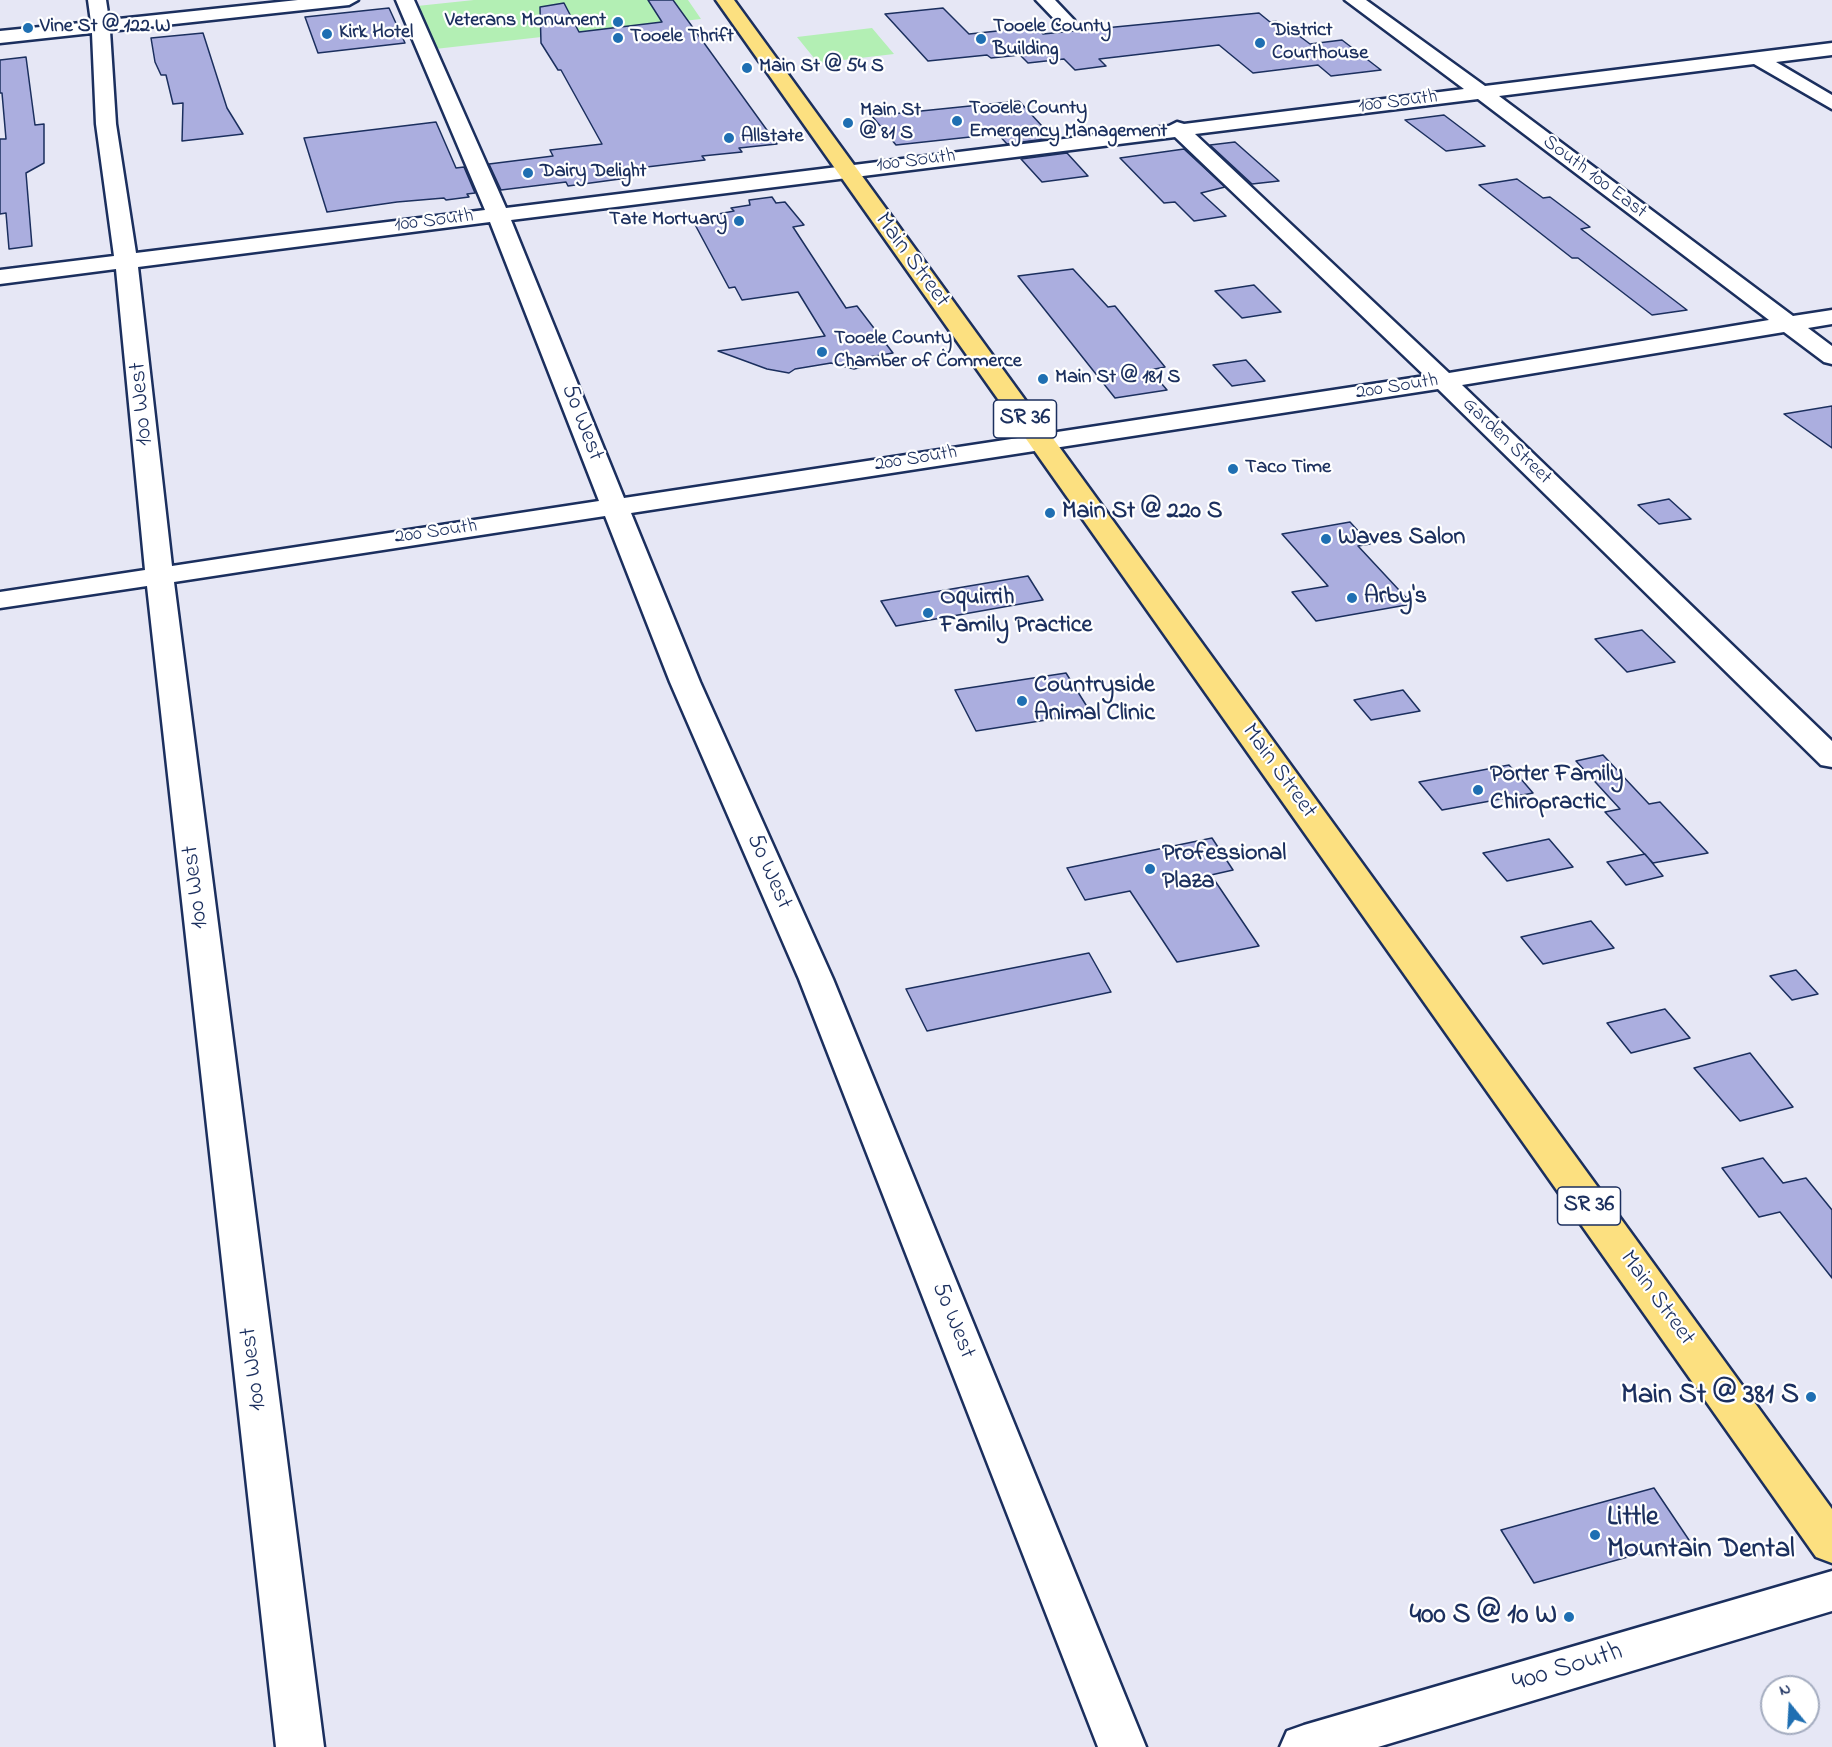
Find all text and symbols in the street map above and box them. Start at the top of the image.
place label: Veterans Monument [445,10,606,34]
marker: Veterans Monument [611,15,625,29]
place label: Vine St @ 122 W [40,16,170,40]
place label: Tooele County Building [993,16,1111,63]
place label: District Courthouse [1272,20,1368,67]
marker: Vine St @ 122 W [21,21,35,35]
place label: Kirk Hotel [339,22,413,46]
place label: Tooele Thrift [630,26,734,50]
marker: Kirk Hotel [320,27,334,41]
marker: Tooele Thrift [611,31,625,45]
marker: Tooele County Building [974,32,988,46]
marker: District Courthouse [1253,36,1267,50]
place label: Main St @ 54 S [759,56,884,80]
marker: Main St @ 54 S [740,61,754,75]
street label: 100 South [1357,86,1439,120]
place label: Tooele County Emergency Management [969,98,1167,145]
place label: Main St @ 81 S [860,100,921,147]
marker: Tooele County Emergency Management [950,114,964,128]
marker: Main St @ 81 S [841,116,855,130]
place label: Allstate [741,126,803,150]
marker: Allstate [722,131,736,145]
street label: South 100 East [1537,131,1651,225]
street label: 100 South [875,145,957,179]
place label: Dairy Delight [540,161,646,185]
marker: Dairy Delight [521,166,535,180]
street label: 100 South [393,205,475,239]
street label: Main Street [867,208,955,314]
place label: Tate Mortuary [609,209,727,233]
marker: Tate Mortuary [732,214,746,228]
place label: Tooele County Chamber of Commerce [834,328,1022,375]
marker: Tooele County Chamber of Commerce [815,345,829,359]
street label: 100 West [125,361,161,447]
place label: Main St @ 181 S [1055,367,1180,391]
street label: 200 South [1354,370,1440,406]
marker: Main St @ 181 S [1036,372,1050,386]
street label: 50 West [553,381,609,465]
street label: Garden Street [1456,393,1556,491]
road number: SR 36 [994,400,1056,438]
street label: 200 South [873,442,959,478]
place label: Taco Time [1245,457,1331,481]
marker: Taco Time [1226,462,1240,476]
place label: Main St @ 220 S [1062,499,1222,527]
marker: Main St @ 220 S [1043,506,1057,520]
street label: 200 South [393,515,479,551]
place label: Waves Salon [1338,525,1465,553]
marker: Waves Salon [1319,532,1333,546]
place label: Arby's [1364,584,1427,612]
place label: Oquirrih Family Practice [940,585,1092,641]
marker: Arby's [1345,591,1359,605]
marker: Oquirrih Family Practice [921,606,935,620]
place label: Countryside Animal Clinic [1034,673,1155,729]
marker: Countryside Animal Clinic [1015,694,1029,708]
street label: Main Street [1234,719,1322,825]
place label: Porter Family Chiropractic [1490,762,1623,818]
marker: Porter Family Chiropractic [1471,783,1485,797]
street label: 50 West [739,830,797,914]
place label: Professional Plaza [1162,841,1286,897]
street label: 100 West [178,844,216,930]
marker: Professional Plaza [1143,862,1157,876]
road number: SR 36 [1558,1187,1620,1225]
street label: Main Street [1612,1246,1700,1352]
street label: 50 West [924,1279,980,1363]
street label: 100 West [236,1326,274,1412]
place label: Main St @ 381 S [1621,1380,1799,1414]
marker: Main St @ 381 S [1804,1390,1818,1404]
place label: Little Mountain Dental [1607,1502,1795,1568]
marker: Little Mountain Dental [1588,1528,1602,1542]
place label: 400 S @ 10 W [1410,1600,1557,1634]
marker: 400 S @ 10 W [1562,1610,1576,1624]
street label: 400 South [1509,1636,1627,1702]
north arrow [1760,1675,1820,1735]
text: N [1776,1677,1794,1703]

